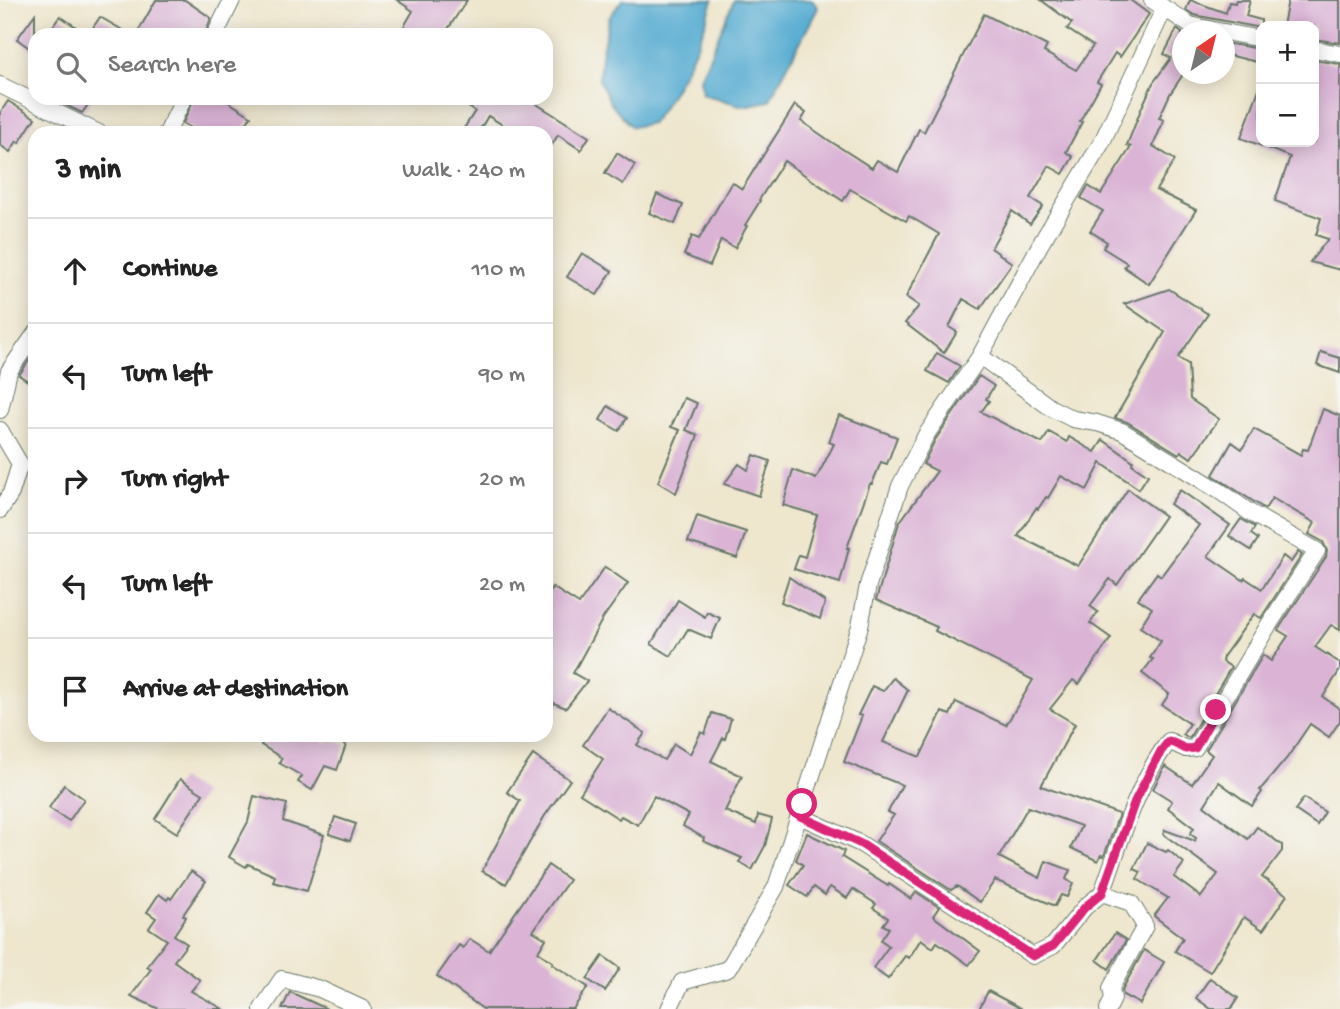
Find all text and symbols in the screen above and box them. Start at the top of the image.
north arrow [1172,21,1235,84]
map controls [1256,21,1319,147]
button: + [1256,21,1319,84]
search box [28,28,553,105]
icon: search [52,48,90,86]
text: Search here [108,51,236,82]
button: − [1256,84,1319,147]
text: 3 min [56,154,121,189]
text: Walk · 240 m [402,158,525,185]
icon: ahead [56,252,94,290]
text: Continue [123,255,217,286]
text: 110 m [472,257,525,284]
icon: left [56,357,94,395]
text: Turn left [123,360,211,391]
text: 90 m [479,362,525,389]
icon: right [56,462,94,500]
text: Turn right [123,465,227,496]
text: 20 m [479,467,525,494]
icon: left [56,567,94,605]
text: Turn left [123,570,211,601]
text: 20 m [479,572,525,599]
icon: arrive [56,672,94,710]
text: Arrive at destination [123,675,348,706]
route end [1200,694,1231,725]
route start [786,788,817,819]

